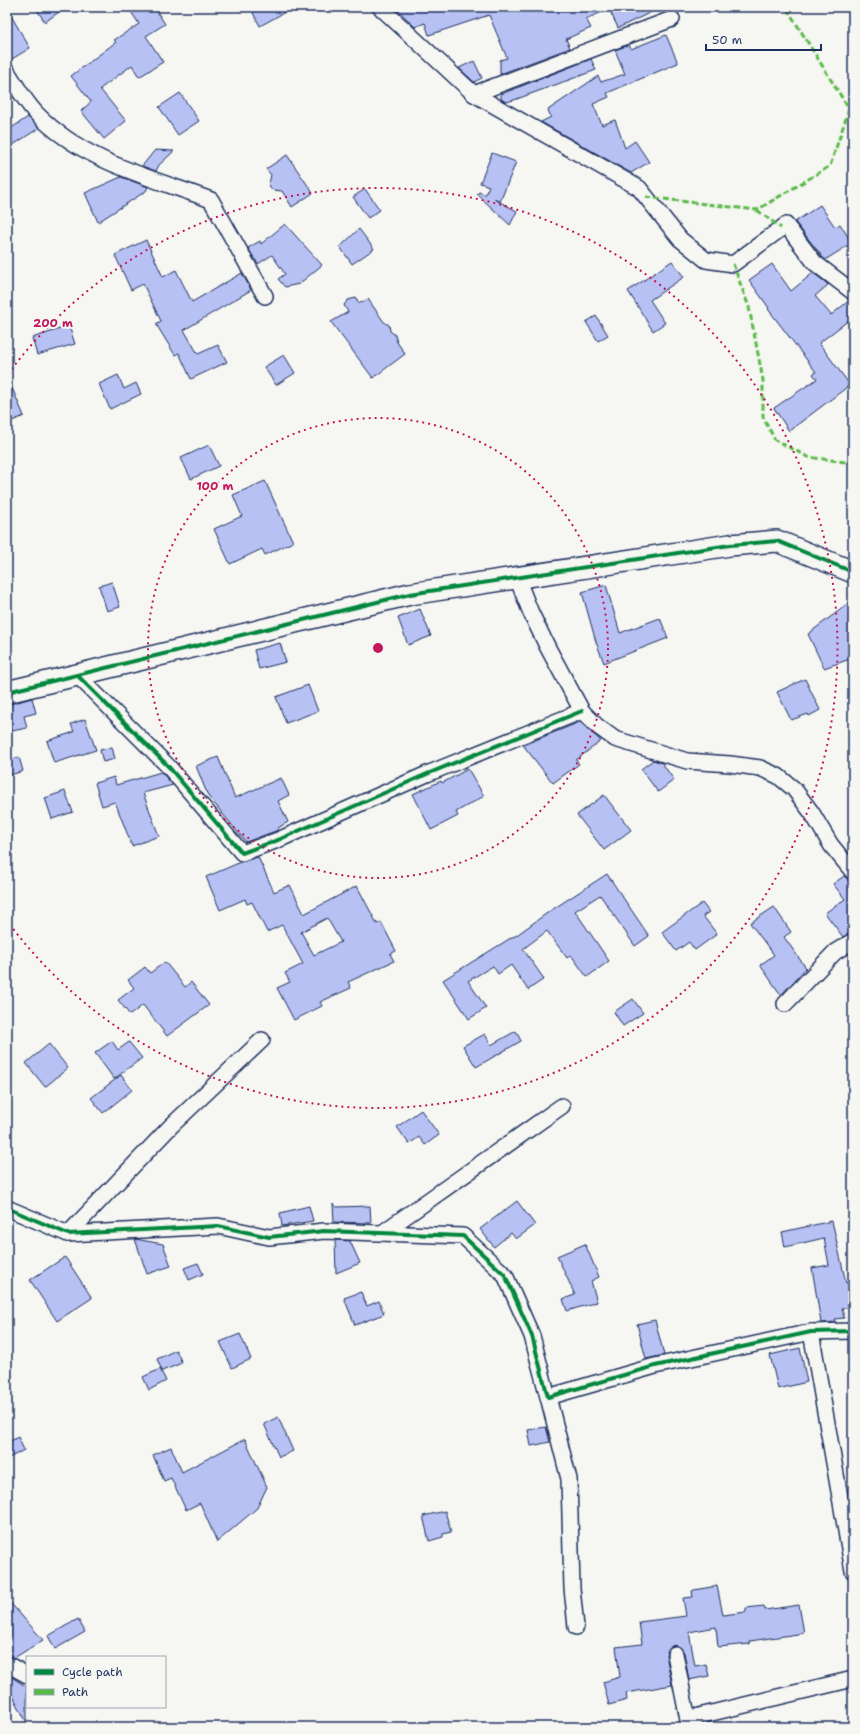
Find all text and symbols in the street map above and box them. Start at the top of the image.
scale bar [706,26,821,52]
text: 50 m [712,32,742,48]
text: 200 m [33,315,73,331]
text: 100 m [197,478,234,494]
centre of rings [371,641,385,655]
legend [26,1656,166,1708]
text: Cycle path [62,1664,123,1680]
text: Path [62,1684,88,1700]

